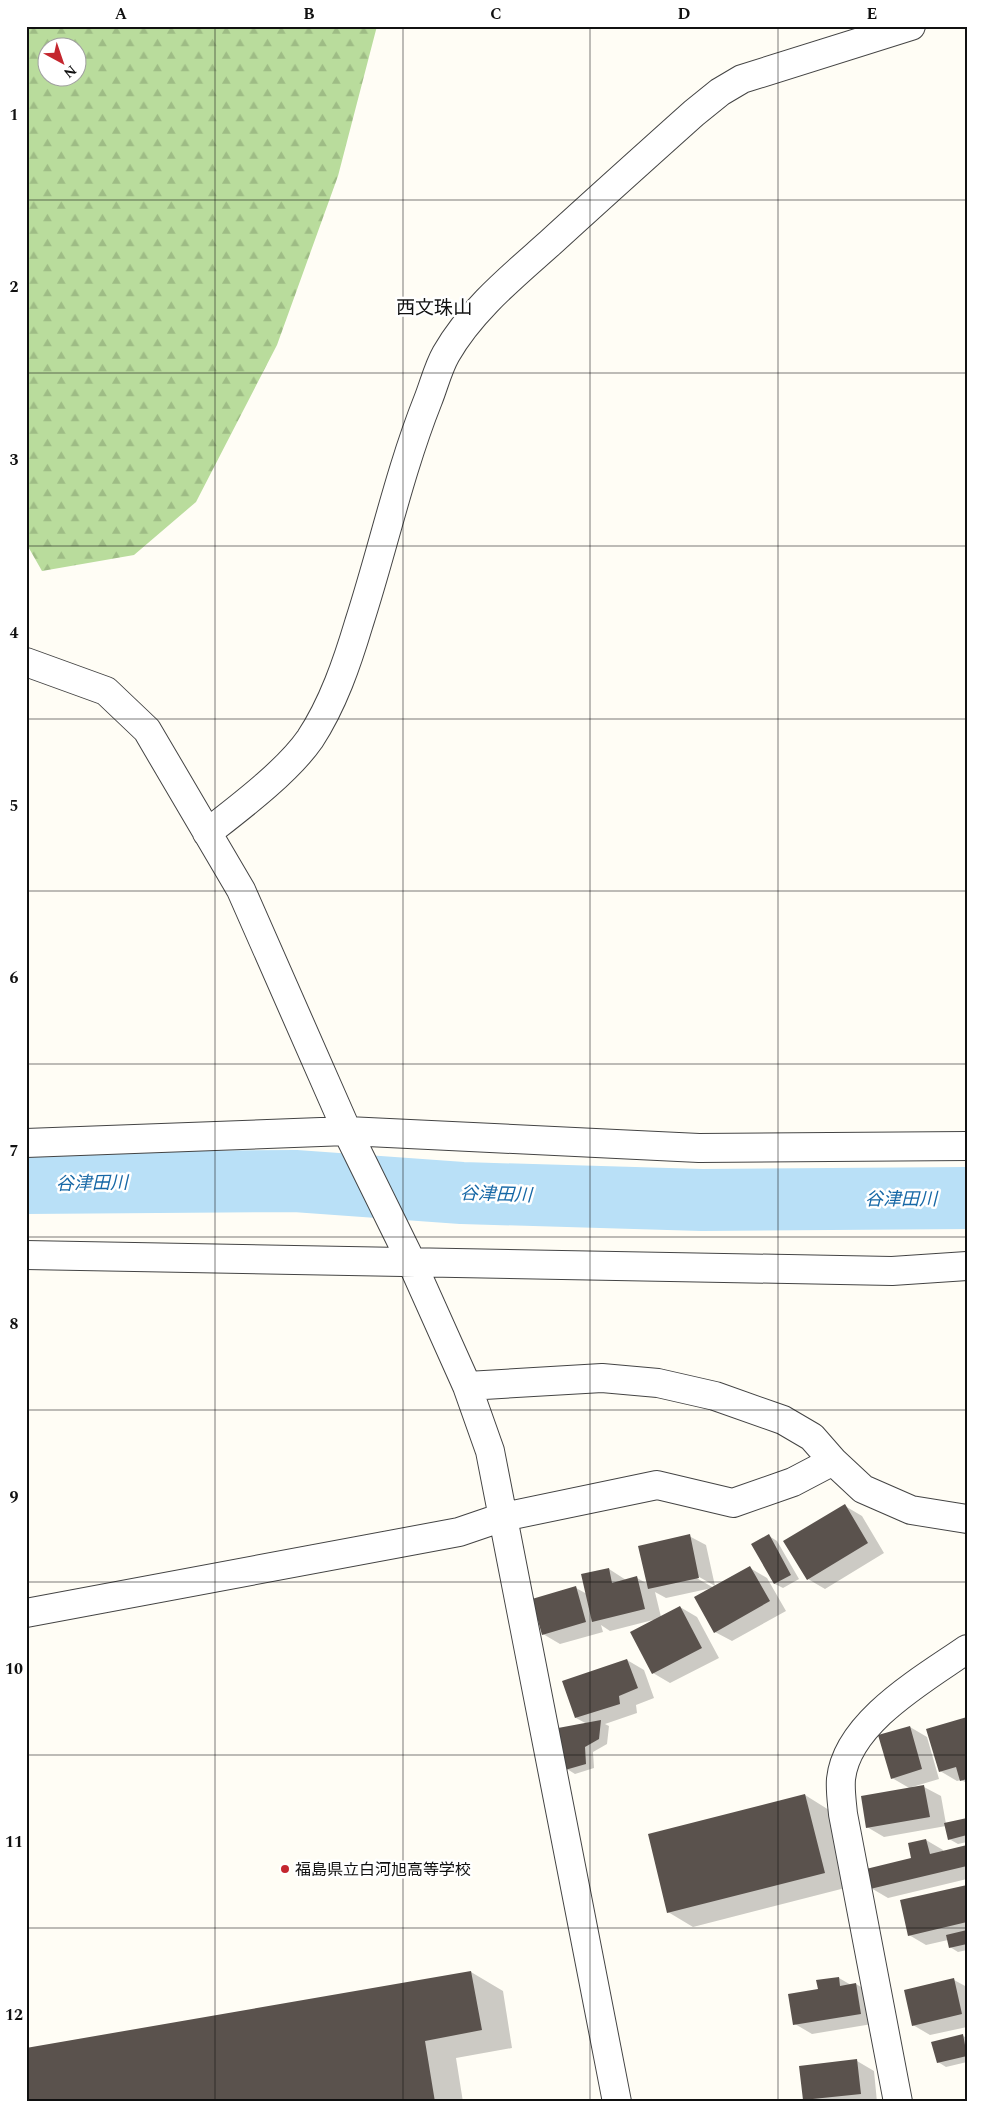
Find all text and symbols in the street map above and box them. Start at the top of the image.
text: A [115,2,128,26]
text: B [303,2,315,26]
text: C [490,2,502,26]
text: D [678,2,691,26]
text: E [867,2,877,26]
north arrow [38,38,88,88]
text: N [59,60,81,83]
text: 1 [10,103,18,127]
text: 2 [10,275,19,299]
district label: 西文珠山 [396,294,472,323]
text: 3 [10,448,19,472]
text: 4 [10,621,19,645]
text: 5 [10,794,18,818]
text: 6 [10,966,19,990]
text: 7 [10,1139,19,1163]
water label: 谷津田川 [56,1169,130,1198]
water label: 谷津田川 [460,1180,534,1209]
water label: 谷津田川 [865,1186,939,1213]
text: 8 [10,1312,19,1336]
text: 9 [10,1485,19,1509]
text: 10 [5,1657,23,1681]
text: 11 [5,1830,23,1854]
place label: 福島県立白河旭高等学校 [295,1858,471,1882]
marker: 福島県立白河旭高等学校 [279,1863,291,1875]
text: 12 [5,2003,23,2027]

